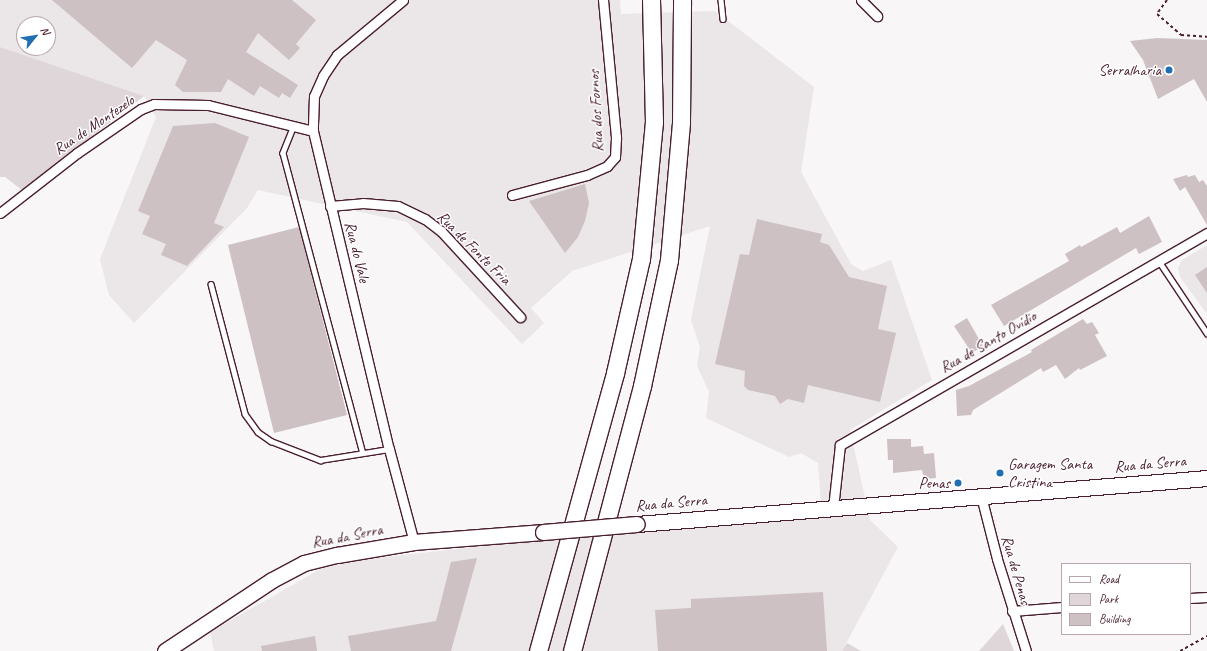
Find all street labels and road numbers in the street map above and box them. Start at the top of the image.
street label: Rua dos Fornos [584,69,608,153]
street label: Rua de Montezelo [50,91,138,159]
street label: Rua de Fonte Fria [433,207,515,289]
street label: Rua do Vale [340,220,374,284]
street label: Rua de Santo Ovídio [936,307,1040,377]
street label: Rua da Serra [1113,451,1187,477]
street label: Rua da Serra [634,490,708,516]
street label: Rua da Serra [310,520,384,552]
street label: Rua de Penas [997,533,1035,607]

